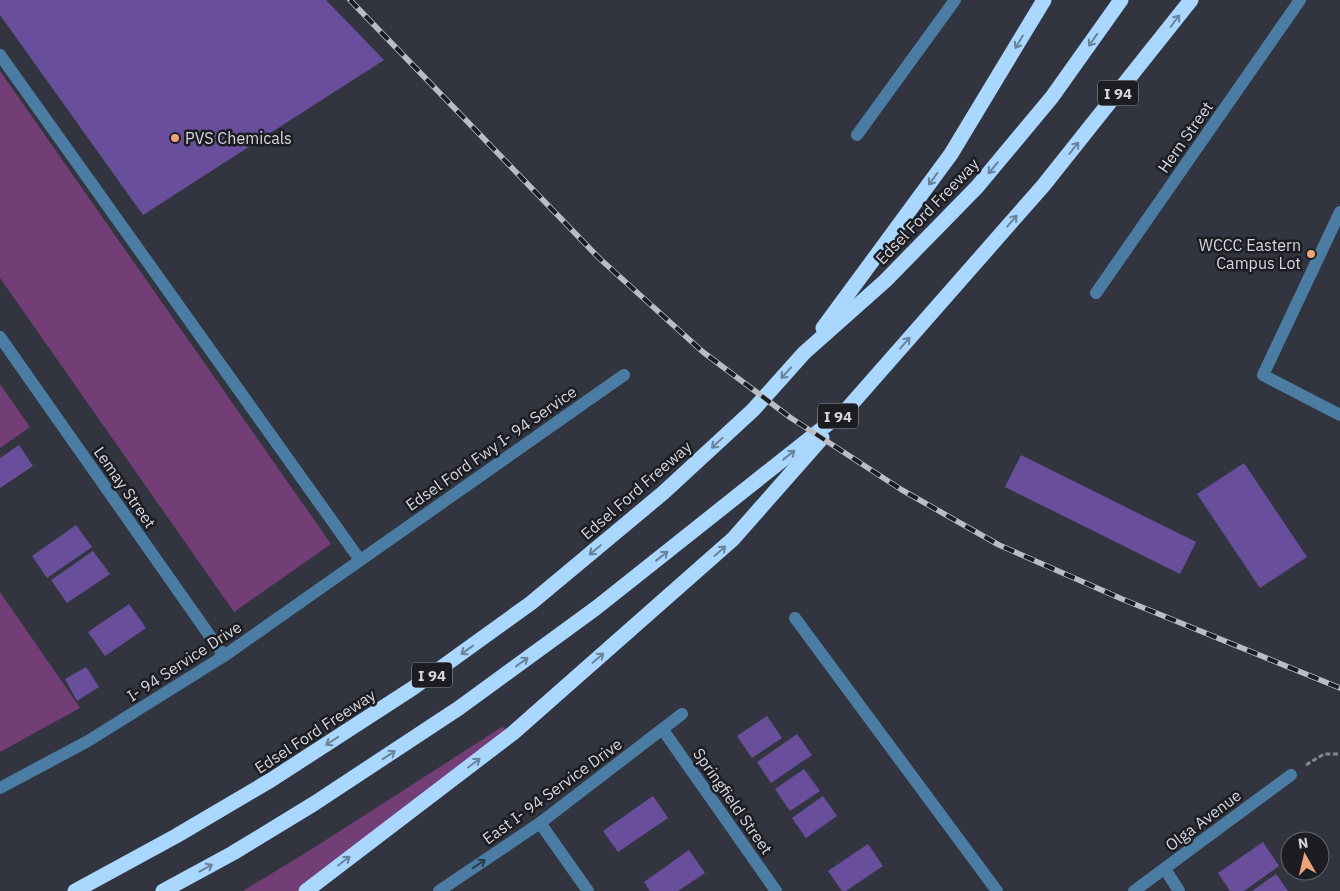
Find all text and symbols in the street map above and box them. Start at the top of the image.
one-way arrow [1170,15,1181,28]
one-way arrow [1088,33,1098,47]
one-way arrow [1014,34,1024,48]
road number: I 94 [1098,80,1138,106]
street label: Hern Street [1153,97,1217,177]
place label: PVS Chemicals [185,128,292,148]
marker: PVS Chemicals [169,132,181,144]
one-way arrow [1069,142,1080,155]
street label: Edsel Ford Freeway [871,154,983,268]
one-way arrow [988,161,999,174]
one-way arrow [927,172,938,185]
one-way arrow [1007,214,1018,227]
place label: WCCC Eastern Campus Lot [1199,235,1301,273]
marker: WCCC Eastern Campus Lot [1305,248,1317,260]
one-way arrow [899,337,910,350]
one-way arrow [780,367,791,380]
street label: Edsel Ford Fwy I- 94 Service [402,381,581,515]
road number: I 94 [818,404,858,428]
street label: Edsel Ford Freeway [577,437,695,543]
one-way arrow [711,437,724,449]
street label: Lemay Street [90,442,160,532]
one-way arrow [782,450,795,461]
one-way arrow [589,544,602,555]
one-way arrow [713,545,726,557]
one-way arrow [655,551,668,562]
street label: I- 94 Service Drive [123,616,245,706]
one-way arrow [461,644,474,655]
one-way arrow [591,653,604,664]
one-way arrow [515,657,529,667]
road number: I 94 [412,662,452,688]
street label: Edsel Ford Freeway [251,684,379,778]
street label: East I- 94 Service Drive [478,734,626,848]
one-way arrow [326,736,340,746]
street label: Springfield Street [689,744,777,858]
one-way arrow [381,749,395,759]
one-way arrow [467,758,481,768]
street label: Olga Avenue [1161,785,1245,855]
north arrow [1280,831,1330,881]
text: N [1297,834,1309,853]
one-way arrow [337,856,350,867]
one-way arrow [472,858,486,869]
one-way arrow [198,862,213,872]

